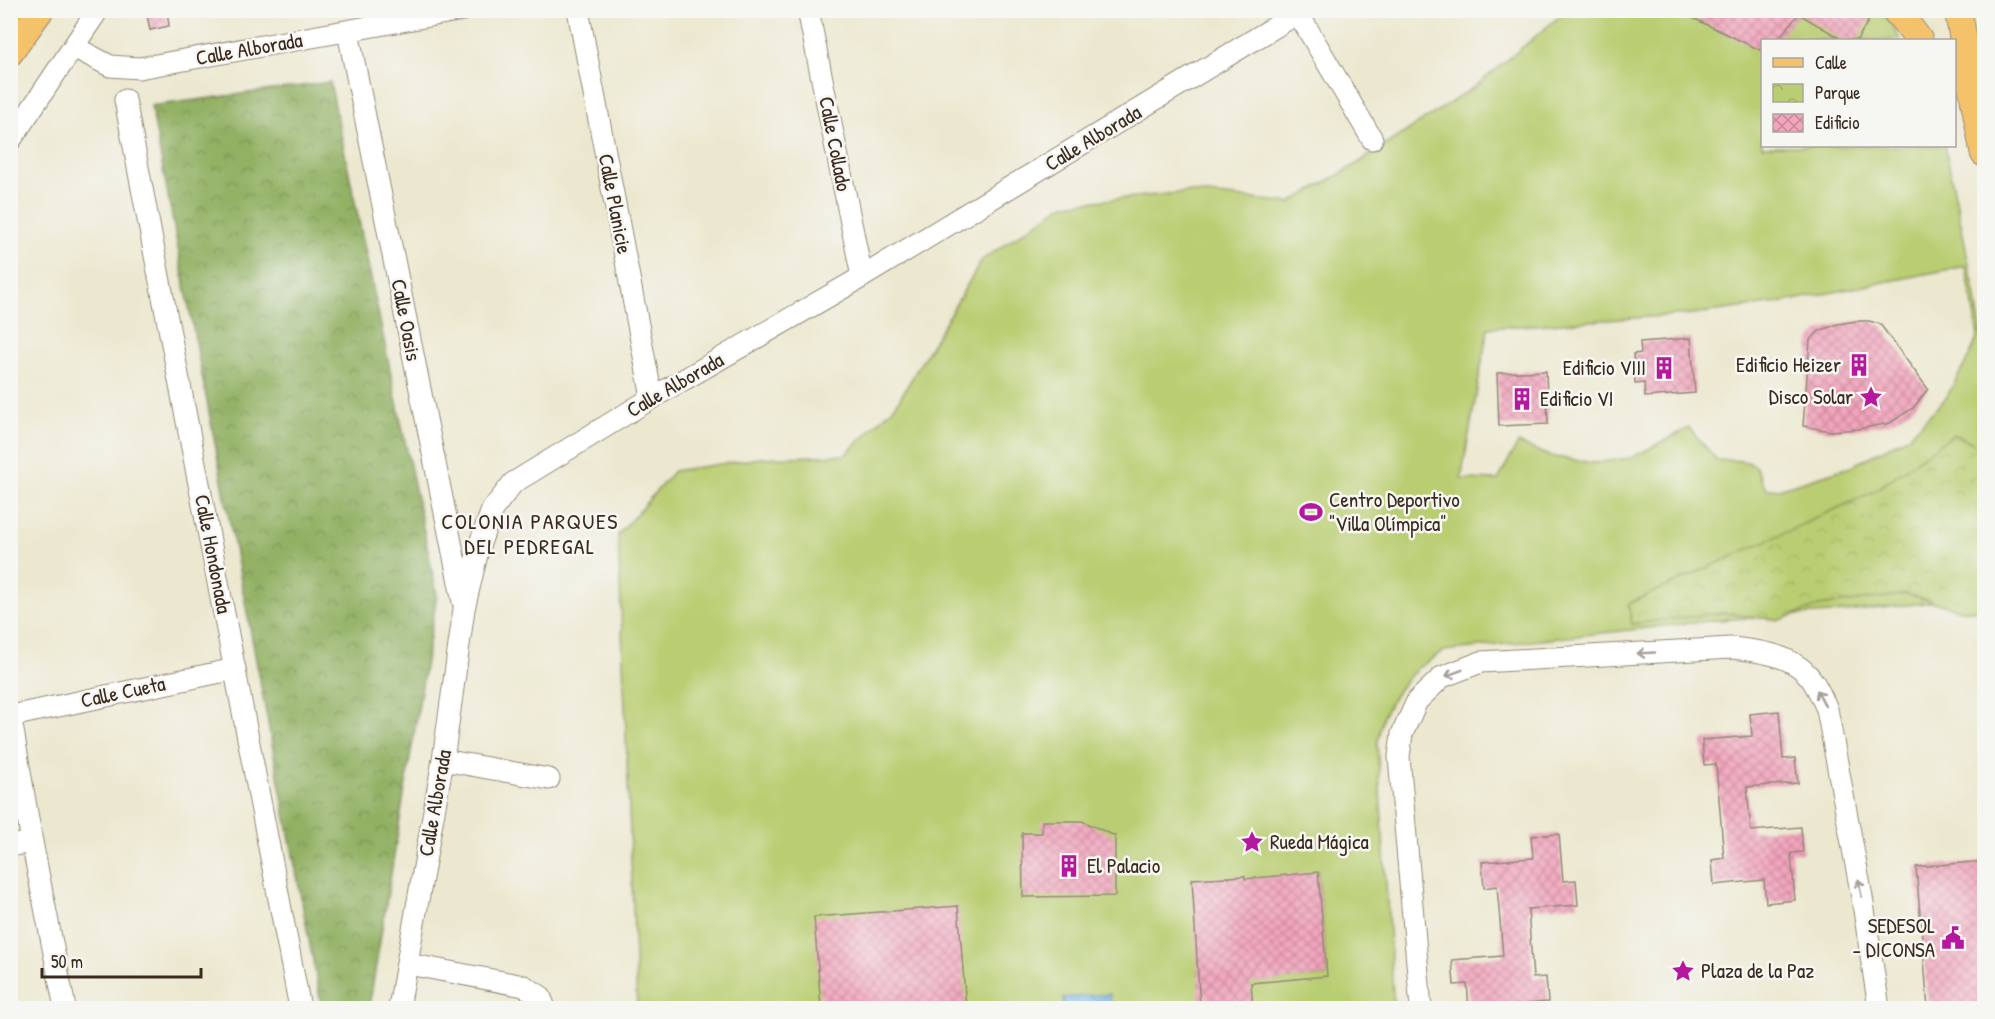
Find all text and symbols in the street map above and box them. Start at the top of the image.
street label: Calle Alborada [193,25,304,72]
legend [1761,39,1956,147]
text: Calle [1815,50,1847,75]
text: Parque [1815,80,1860,105]
street label: Calle Collado [812,94,859,194]
street label: Calle Alborada [1039,97,1146,178]
text: Edificio [1815,110,1859,135]
street label: Calle Planicie [592,151,639,256]
street label: Calle Oasis [384,277,429,363]
street label: Calle Alborada [621,345,729,424]
place label: Edificio Heizer [1736,350,1841,379]
building icon: Edificio Heizer [1846,352,1872,378]
place label: Edificio VIII [1563,353,1646,382]
building icon: Edificio VIII [1651,355,1677,381]
place label: Disco Solar [1769,382,1853,411]
place label: Edificio VI [1540,384,1613,413]
place icon: Disco Solar [1858,384,1884,410]
building icon: Edificio VI [1509,386,1535,412]
place label: Centro Deportivo "Villa Olímpica" [1329,485,1460,538]
street label: Calle Hondonada [188,492,239,616]
sports icon: Centro Deportivo "Villa Olímpica" [1298,499,1324,525]
district label: COLONIA PARQUES DEL PEDREGAL [441,506,619,561]
one-way arrow [1637,647,1657,658]
street label: Calle Cueta [78,668,168,715]
one-way arrow [1445,668,1463,679]
one-way arrow [1815,689,1827,707]
street label: Calle Alborada [411,747,458,858]
place label: Rueda Mágica [1270,827,1369,856]
place icon: Rueda Mágica [1239,829,1265,855]
place label: El Palacio [1087,851,1160,880]
building icon: El Palacio [1056,853,1082,879]
one-way arrow [1854,879,1865,899]
place label: SEDESOL - DICONSA [1853,911,1935,964]
public building icon: SEDESOL - DICONSA [1940,925,1966,951]
scale bar [42,941,201,979]
text: 50 m [51,949,83,974]
place label: Plaza de la Paz [1701,956,1814,985]
place icon: Plaza de la Paz [1670,958,1696,984]

